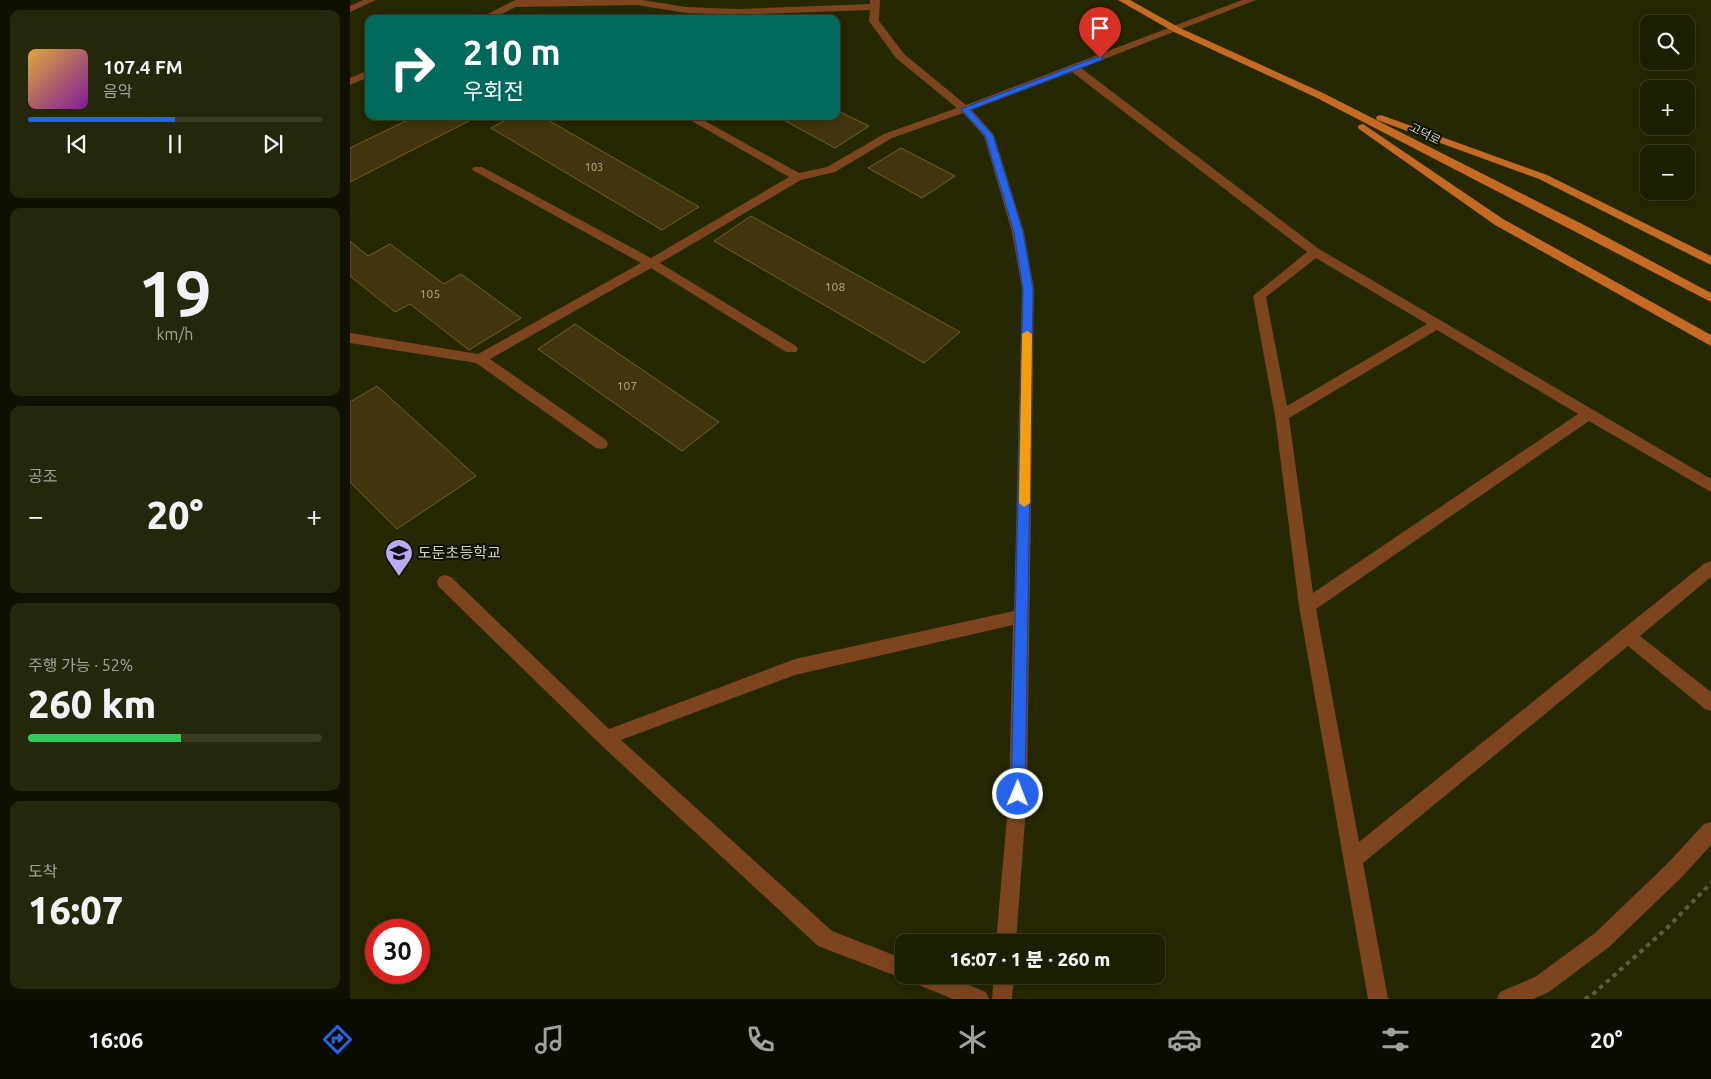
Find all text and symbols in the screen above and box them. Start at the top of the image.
pin [1079,7,1121,58]
icon: arrive [1086,14,1114,42]
map controls [1640,15,1695,200]
button: search [1640,15,1695,70]
text: 210 m [463,32,561,72]
icon: right [380,35,445,100]
text: 107.4 FM [103,56,183,78]
text: 우회전 [463,78,524,103]
button: + [1640,80,1695,135]
text: 음악 [103,82,132,100]
street label: 고덕로 [1408,120,1443,147]
icon: previous [63,130,91,158]
icon: pause [161,130,189,158]
icon: next [259,130,287,158]
button: − [1640,145,1695,200]
house number: 103 [585,161,603,173]
text: 19 [138,256,212,329]
house number: 108 [825,280,845,293]
house number: 105 [420,287,440,300]
text: km/h [157,325,193,343]
house number: 107 [617,379,637,392]
text: 공조 [28,467,57,485]
text: 20° [147,494,203,536]
text: − [28,500,44,531]
text: + [306,500,322,531]
school or university icon: 도둔초등학교 [384,538,414,577]
place label: 도둔초등학교 [418,544,501,561]
text: 주행 가능 · 52% [28,656,133,674]
text: 260 km [28,683,156,725]
position arrow [991,767,1043,819]
text: 도착 [28,862,57,880]
text: 16:07 [28,889,123,931]
speed limit sign: 30 [365,919,430,984]
text: 16:07 · 1 분 · 260 m [950,948,1110,970]
icon: directions [320,1022,355,1057]
icon: music [532,1022,567,1057]
icon: phone [743,1022,778,1057]
icon: climate [955,1022,990,1057]
icon: car [1167,1022,1202,1057]
icon: filters [1378,1022,1413,1057]
text: 16:06 [88,1027,143,1052]
text: 20° [1590,1027,1623,1052]

